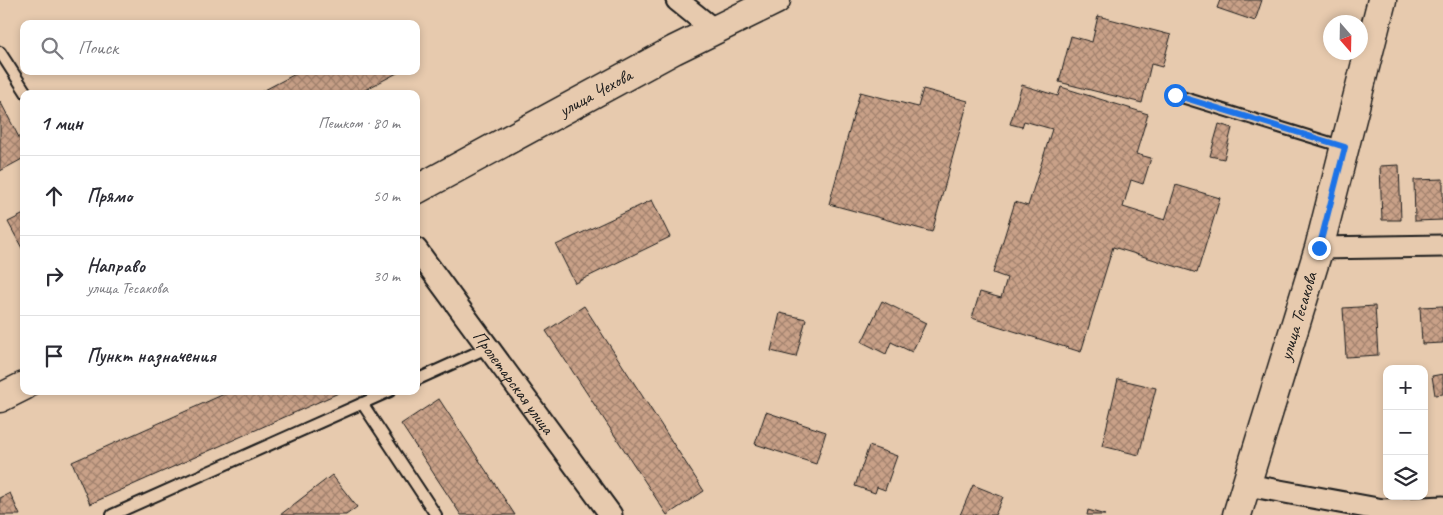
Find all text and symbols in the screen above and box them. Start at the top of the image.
north arrow [1323,15,1368,60]
search box [20,20,420,75]
icon: search [38,34,66,62]
text: Поиск [78,36,118,60]
street label: улица Чехова [554,63,637,122]
route start [1164,84,1187,107]
text: 1 мин [40,110,83,136]
text: Пешком · 80 m [318,113,400,133]
icon: ahead [40,182,68,210]
text: Прямо [87,184,132,208]
text: 50 m [373,186,400,206]
route end [1308,237,1331,260]
text: Направо [87,254,145,278]
icon: right [40,262,68,290]
text: 30 m [373,266,400,286]
street label: улица Тесакова [1274,268,1322,364]
text: улица Тесакова [87,278,168,298]
street label: Пролетарская улица [468,326,560,440]
icon: arrive [40,342,68,370]
text: Пункт назначения [87,344,216,368]
map controls [1383,365,1428,500]
button: + [1383,365,1428,410]
button: − [1383,410,1428,455]
button: layers [1383,455,1428,500]

